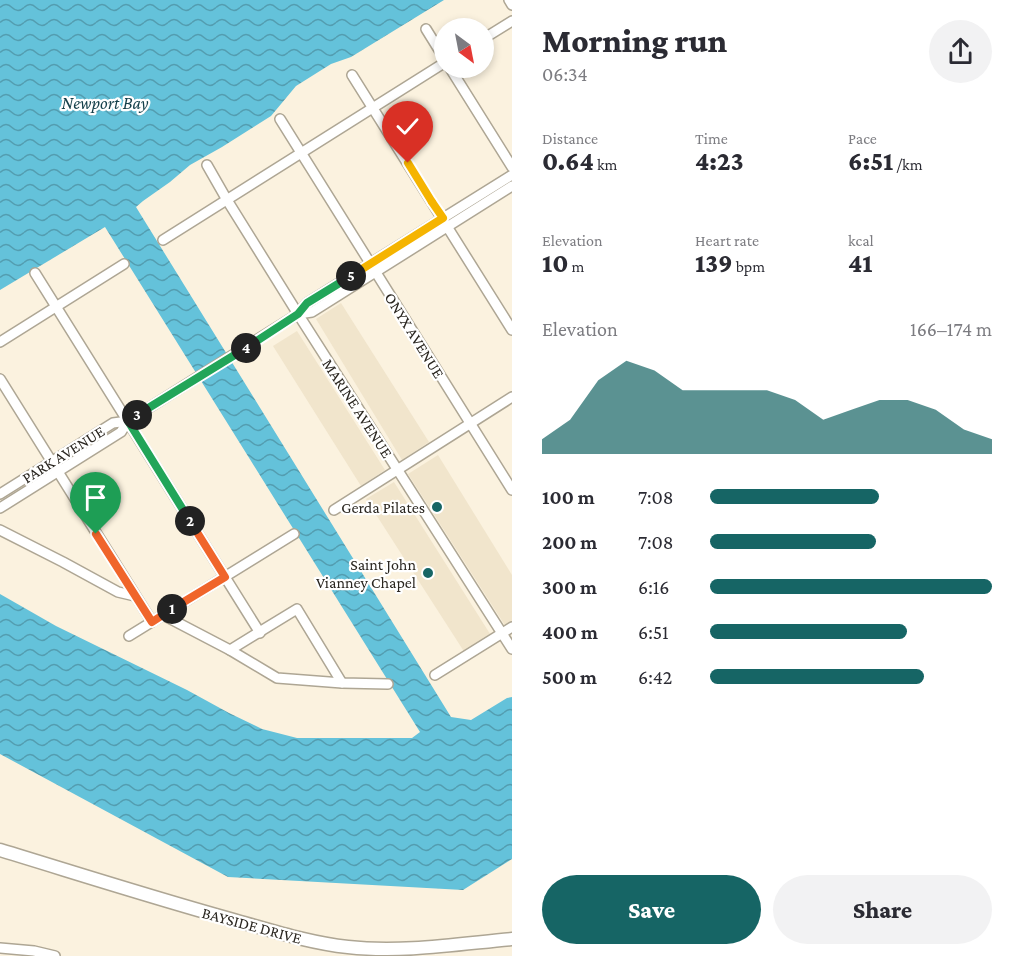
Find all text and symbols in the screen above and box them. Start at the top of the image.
north arrow [434,18,494,78]
map controls [434,18,494,78]
button: share [929,20,992,83]
text: Morning run [542,22,727,59]
text: 06:34 [542,63,588,85]
water label: Newport Bay [61,93,149,113]
pin [382,101,433,163]
icon: check [391,110,424,143]
text: Distance [542,130,598,147]
text: Time [695,130,728,147]
text: Pace [848,130,877,147]
text: 0.64 [542,147,594,176]
text: 4:23 [695,147,744,176]
text: 6:51 [848,147,893,176]
text: km [594,156,617,173]
text: /km [893,156,923,173]
text: Elevation [542,232,603,249]
text: Heart rate [695,232,759,249]
text: kcal [848,232,874,249]
text: 10 [542,249,568,278]
text: 139 [695,249,733,278]
text: 41 [848,249,872,278]
text: m [568,258,584,275]
text: bpm [733,258,765,275]
pin: 5 [336,261,366,291]
text: 5 [347,267,355,284]
street label: ONYX AVENUE [382,289,448,381]
text: Elevation [542,318,618,340]
text: 166–174 m [910,318,992,340]
pin: 4 [231,333,261,363]
text: 4 [242,339,250,356]
street label: MARINE AVENUE [319,356,396,461]
pin: 3 [122,400,152,430]
text: 3 [133,406,141,423]
street label: PARK AVENUE [19,422,108,487]
pin [70,472,121,534]
icon: arrive [79,481,112,514]
text: 100 m [542,486,595,508]
text: 7:08 [638,486,674,508]
place label: Gerda Pilates [341,499,425,516]
marker: Gerda Pilates [430,500,444,514]
pin: 2 [175,506,205,536]
text: 2 [186,512,194,529]
text: 200 m [542,531,597,553]
text: 7:08 [638,531,674,553]
place label: Saint John Vianney Chapel [316,556,416,592]
marker: Saint John Vianney Chapel [421,566,435,580]
text: 300 m [542,576,597,598]
text: 6:16 [638,576,670,598]
pin: 1 [157,594,187,624]
text: 1 [169,600,175,617]
text: 400 m [542,621,598,643]
text: 6:51 [638,621,669,643]
text: 500 m [542,666,597,688]
text: 6:42 [638,666,672,688]
button: Save [542,875,761,944]
button: Share [773,875,992,944]
street label: BAYSIDE DRIVE [200,904,304,947]

